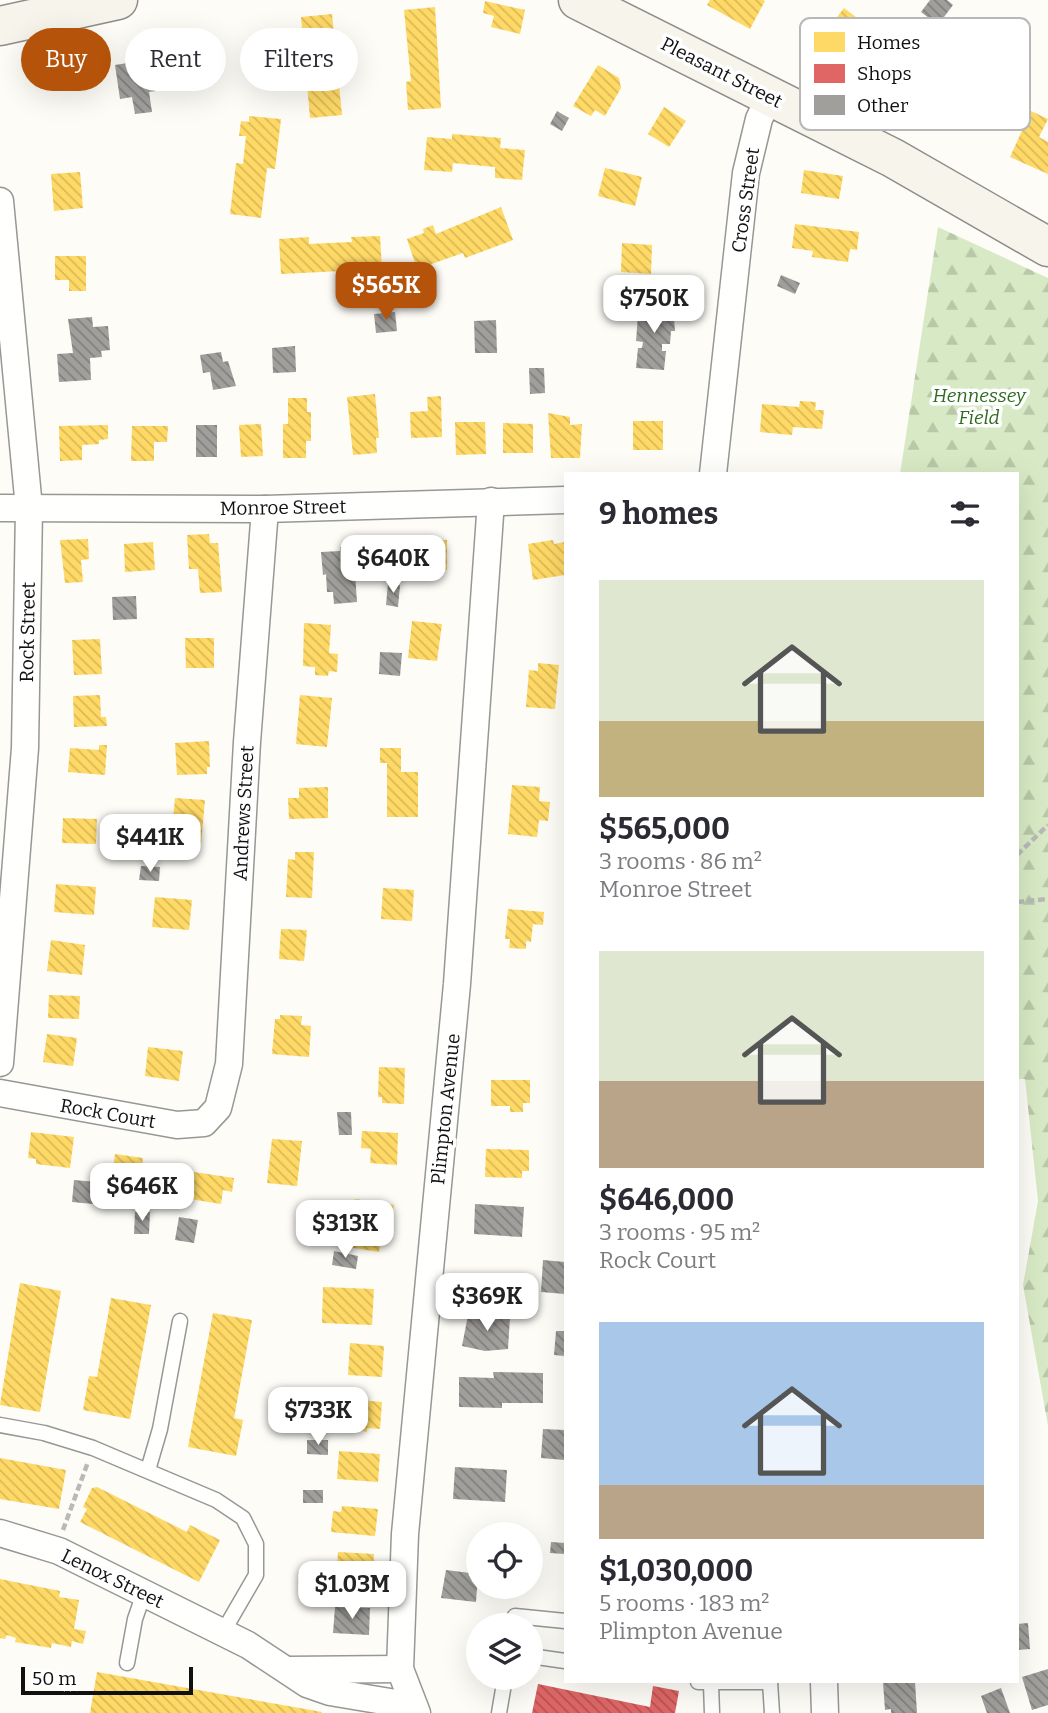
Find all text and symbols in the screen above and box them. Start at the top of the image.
legend [800,18,1030,130]
chip: Buy [21,28,111,91]
chip: Rent [125,28,226,91]
chip: Filters [240,28,358,91]
text: Homes [857,31,920,54]
street label: Pleasant Street [657,32,786,113]
text: Shops [857,62,912,85]
text: Other [857,94,909,117]
street label: Cross Street [727,146,764,254]
pin: $565K [337,262,435,322]
text: $565K [352,271,420,299]
pin: $750K [605,276,703,335]
text: $750K [619,284,689,312]
park label: Hennessey Field [932,384,1027,429]
street label: Monroe Street [220,495,346,520]
icon: filters [946,495,984,533]
text: 9 homes [599,496,718,532]
pin: $640K [344,536,442,595]
text: $640K [357,544,429,572]
street label: Rock Street [15,581,40,683]
icon: home [729,626,855,752]
street label: Andrews Street [228,745,259,881]
text: $565,000 [599,811,730,847]
pin: $441K [101,814,199,874]
text: $441K [116,823,184,851]
text: 3 rooms · 86 m² [599,847,762,875]
text: Monroe Street [599,875,752,903]
icon: home [729,997,855,1123]
street label: Plimpton Avenue [426,1032,465,1186]
street label: Rock Court [58,1094,158,1133]
pin: $646K [93,1164,191,1223]
text: $646K [106,1172,178,1200]
text: $646,000 [599,1182,734,1218]
pin: $313K [296,1200,394,1260]
text: $313K [312,1209,378,1237]
text: 3 rooms · 95 m² [599,1218,760,1246]
text: Rock Court [599,1246,716,1274]
pin: $369K [438,1274,536,1333]
text: $369K [452,1282,522,1310]
icon: home [729,1368,855,1494]
pin: $733K [269,1388,367,1447]
text: $733K [284,1396,352,1424]
map controls [466,1522,543,1690]
button: locate [466,1522,543,1599]
street label: Lenox Street [58,1544,168,1613]
text: $1,030,000 [599,1553,753,1589]
pin: $1.03M [295,1562,409,1621]
text: $1.03M [314,1570,390,1598]
text: 5 rooms · 183 m² [599,1589,770,1617]
button: layers [466,1613,543,1690]
text: Plimpton Avenue [599,1617,783,1645]
scale bar [21,1664,192,1696]
text: 50 m [32,1667,76,1690]

